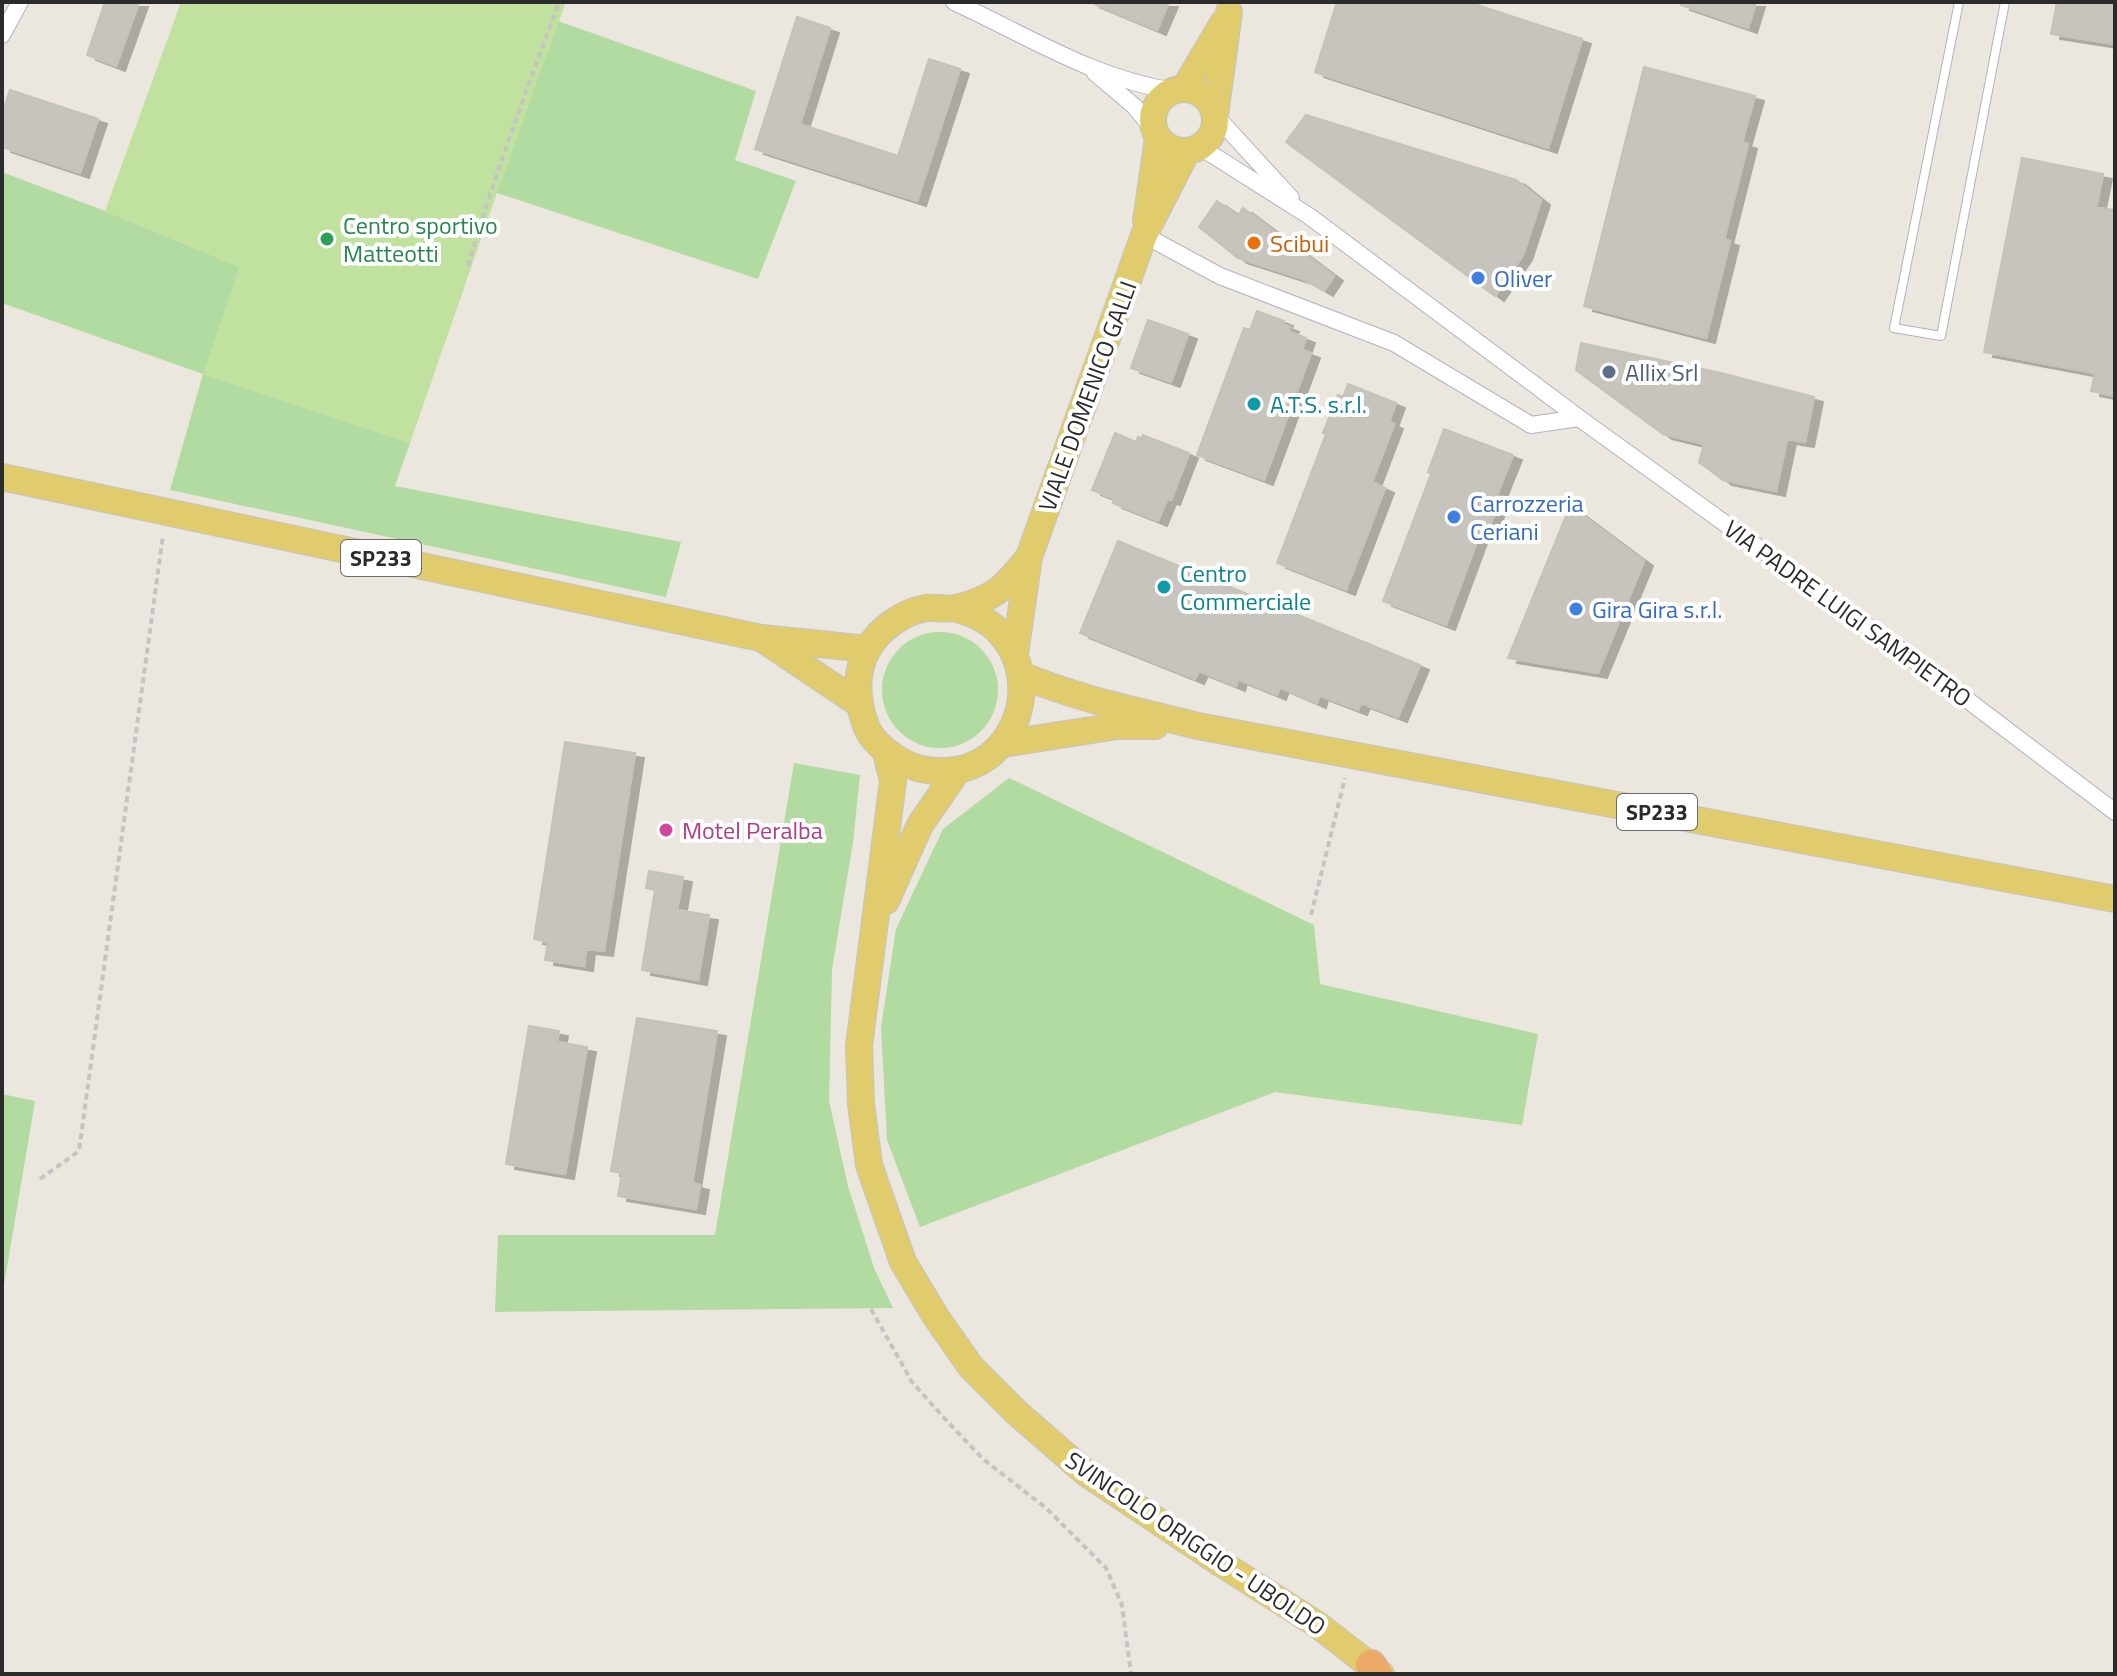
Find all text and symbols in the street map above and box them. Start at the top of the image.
place label: Centro sportivo Matteotti [343,207,498,271]
place label: Scibui [1270,225,1329,261]
marker: Centro sportivo Matteotti [318,230,336,248]
marker: Scibui [1245,234,1263,252]
place label: Oliver [1494,260,1552,296]
marker: Oliver [1469,269,1487,287]
street label: VIALE DOMENICO GALLI [1029,276,1145,516]
place label: Allix Srl [1625,354,1699,390]
marker: Allix Srl [1600,363,1618,381]
place label: A.T.S. s.r.l. [1270,386,1367,422]
marker: A.T.S. s.r.l. [1245,395,1263,413]
place label: Carrozzeria Ceriani [1470,485,1584,549]
marker: Carrozzeria Ceriani [1445,508,1463,526]
street label: VIA PADRE LUIGI SAMPIETRO [1717,511,1979,715]
road number: SP233 [341,540,421,576]
place label: Centro Commerciale [1180,555,1311,619]
marker: Centro Commerciale [1155,578,1173,596]
place label: Gira Gira s.r.l. [1592,591,1723,627]
marker: Gira Gira s.r.l. [1567,600,1585,618]
road number: SP233 [1617,794,1697,830]
place label: Motel Peralba [682,812,823,848]
marker: Motel Peralba [657,821,675,839]
street label: SVINCOLO ORIGGIO - UBOLDO [1058,1442,1334,1644]

